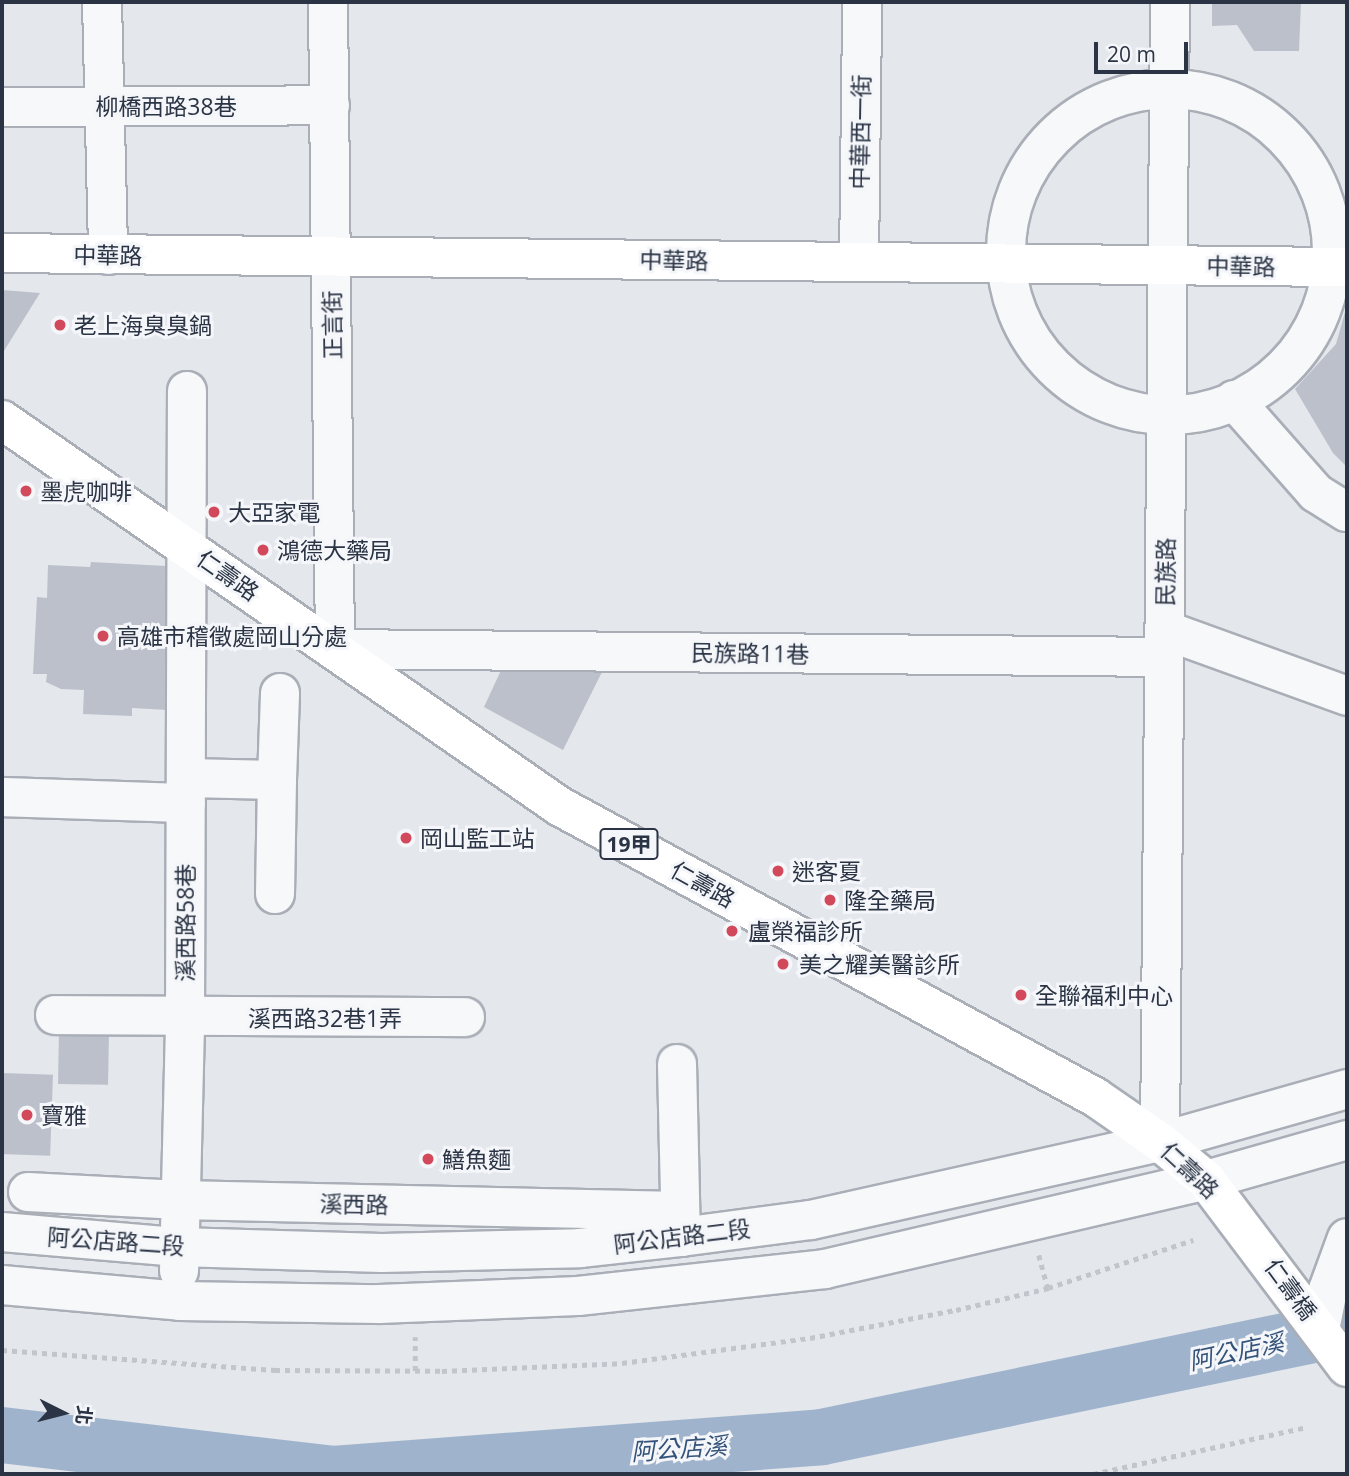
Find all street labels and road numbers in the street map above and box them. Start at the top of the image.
street label: 中華西一街 [845,74,875,190]
street label: 柳橋西路38巷 [95,92,237,120]
street label: 中華路 [73,241,143,269]
street label: 中華路 [639,246,709,274]
street label: 中華路 [1206,252,1276,280]
street label: 正言街 [318,290,346,360]
street label: 民族路 [1151,537,1179,607]
street label: 仁壽路 [192,544,264,606]
street label: 民族路11巷 [691,638,809,668]
road number: 19甲 [599,826,659,862]
street label: 仁壽路 [666,855,740,913]
street label: 溪西路58巷 [171,864,199,982]
street label: 溪西路32巷1弄 [248,1004,402,1032]
street label: 仁壽路 [1155,1136,1225,1204]
street label: 溪西路 [319,1190,389,1218]
street label: 阿公店路二段 [612,1214,752,1258]
street label: 阿公店路二段 [46,1222,186,1260]
street label: 仁壽橋 [1260,1253,1322,1325]

